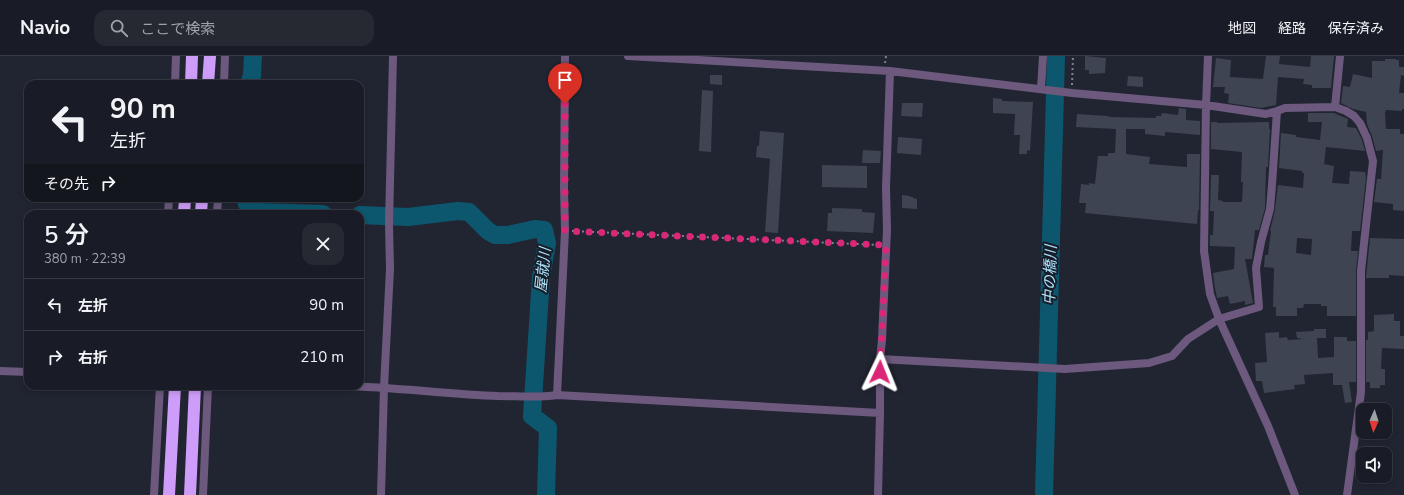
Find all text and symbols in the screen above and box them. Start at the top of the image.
search box [94,10,374,46]
text: Navio [20,15,70,41]
icon: search [108,17,130,39]
text: ここで検索 [140,19,215,39]
text: 地図 [1228,19,1256,38]
text: 経路 [1278,19,1306,38]
text: 保存済み [1328,19,1384,38]
pin [548,63,582,104]
icon: arrive [554,69,576,91]
text: 90 m [110,90,176,128]
icon: left [44,96,96,148]
text: 左折 [110,129,146,153]
icon: right [97,172,119,194]
text: その先 [44,174,89,194]
text: 5 分 [44,219,89,251]
button: close [302,223,344,265]
water label: 中の橋川 [1039,243,1061,305]
water label: 屋就川 [531,245,556,293]
text: 380 m · 22:39 [44,250,126,268]
icon: left [44,294,66,316]
text: 90 m [309,295,344,315]
text: 左折 [78,296,108,316]
icon: right [44,346,66,368]
text: 210 m [300,347,344,367]
text: 右折 [78,348,108,368]
position arrow [859,351,901,393]
north arrow [1356,403,1392,439]
map controls [1356,403,1392,483]
button: sound [1356,447,1392,483]

